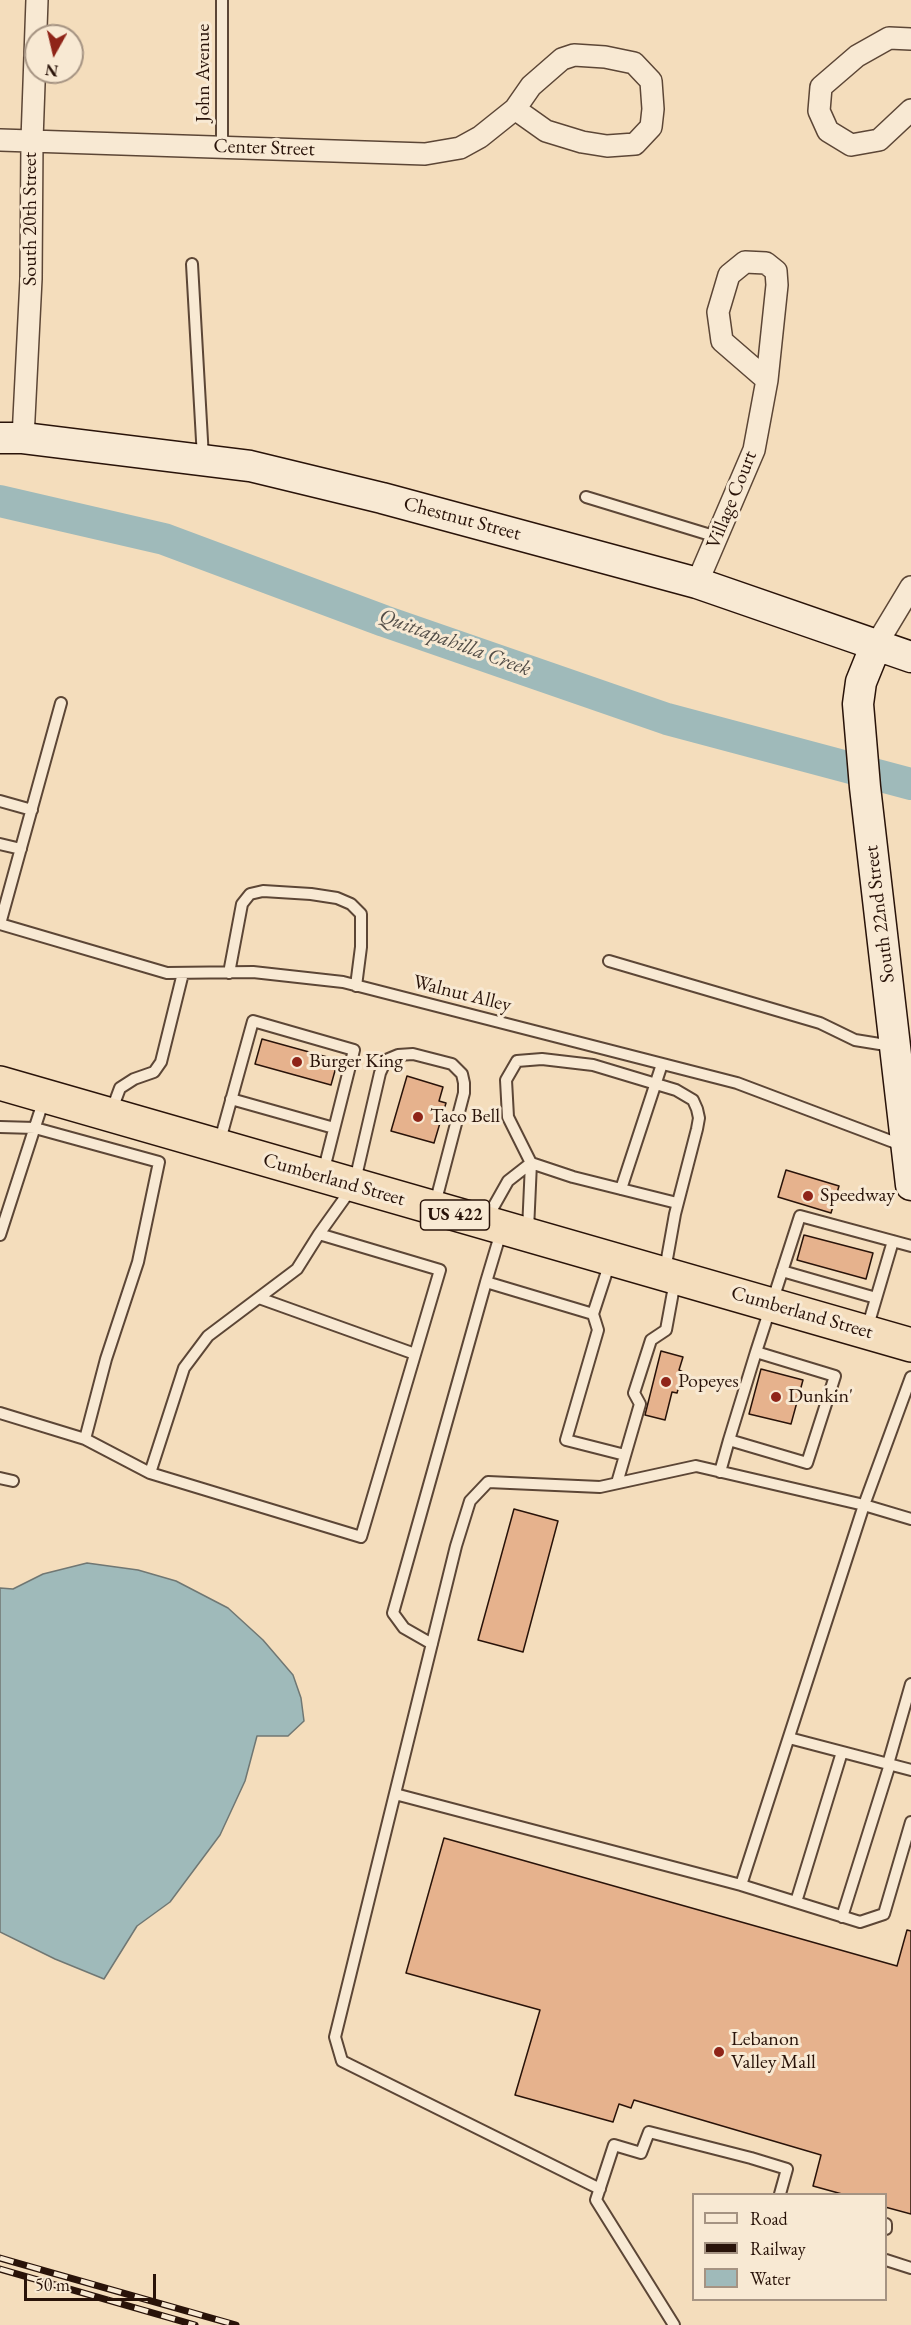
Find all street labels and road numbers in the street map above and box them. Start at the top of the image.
street label: John Avenue [192,24,216,122]
street label: Center Street [213,134,315,162]
street label: South 20th Street [19,152,43,286]
street label: Village Court [701,447,763,553]
street label: Chestnut Street [401,492,523,546]
street label: South 22nd Street [860,844,900,984]
street label: Walnut Alley [410,970,514,1018]
street label: Cumberland Street [260,1148,408,1212]
road number: US 422 [420,1200,490,1230]
street label: Cumberland Street [728,1281,876,1345]

